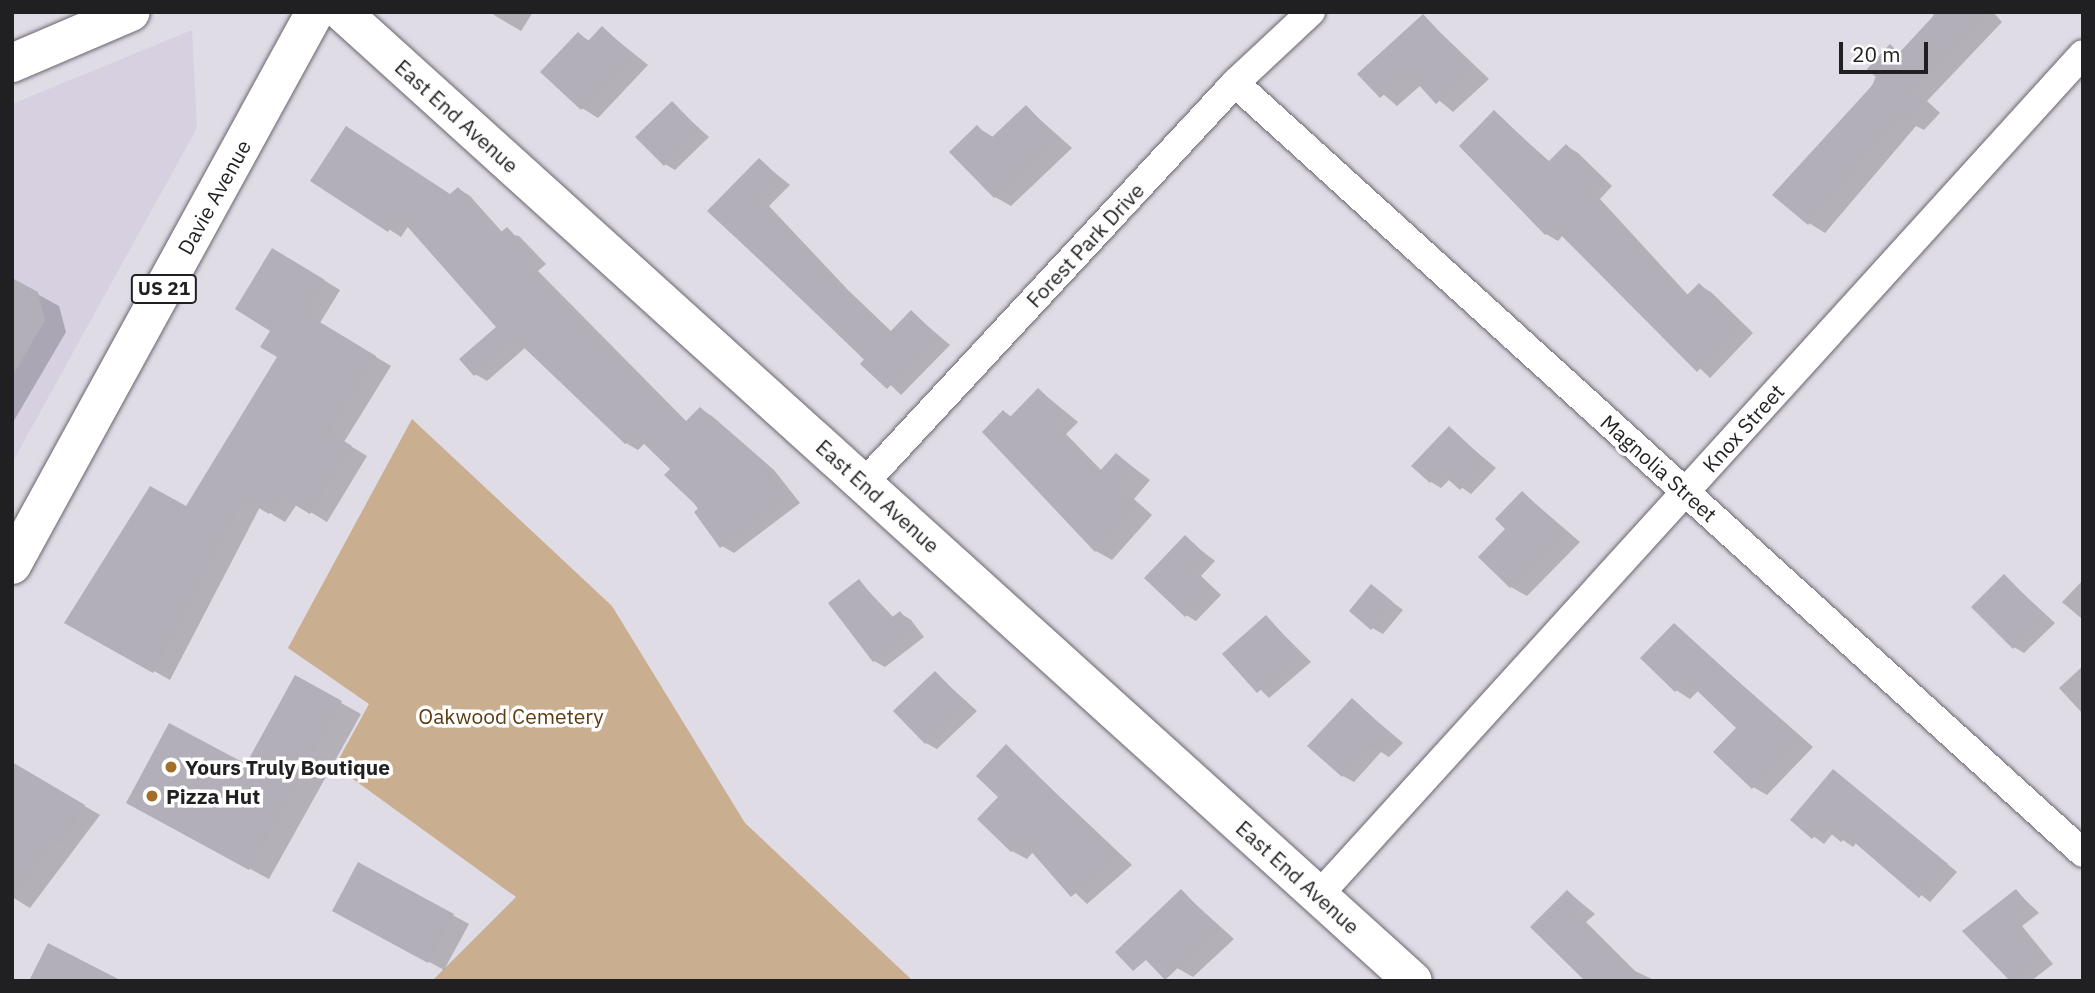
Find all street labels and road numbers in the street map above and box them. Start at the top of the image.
street label: East End Avenue [390,54,524,178]
street label: Davie Avenue [172,135,256,259]
street label: Forest Park Drive [1021,178,1149,312]
road number: US 21 [131,274,197,304]
street label: Knox Street [1697,379,1789,477]
street label: Magnolia Street [1596,409,1722,527]
street label: East End Avenue [811,434,945,558]
street label: East End Avenue [1231,815,1365,939]

